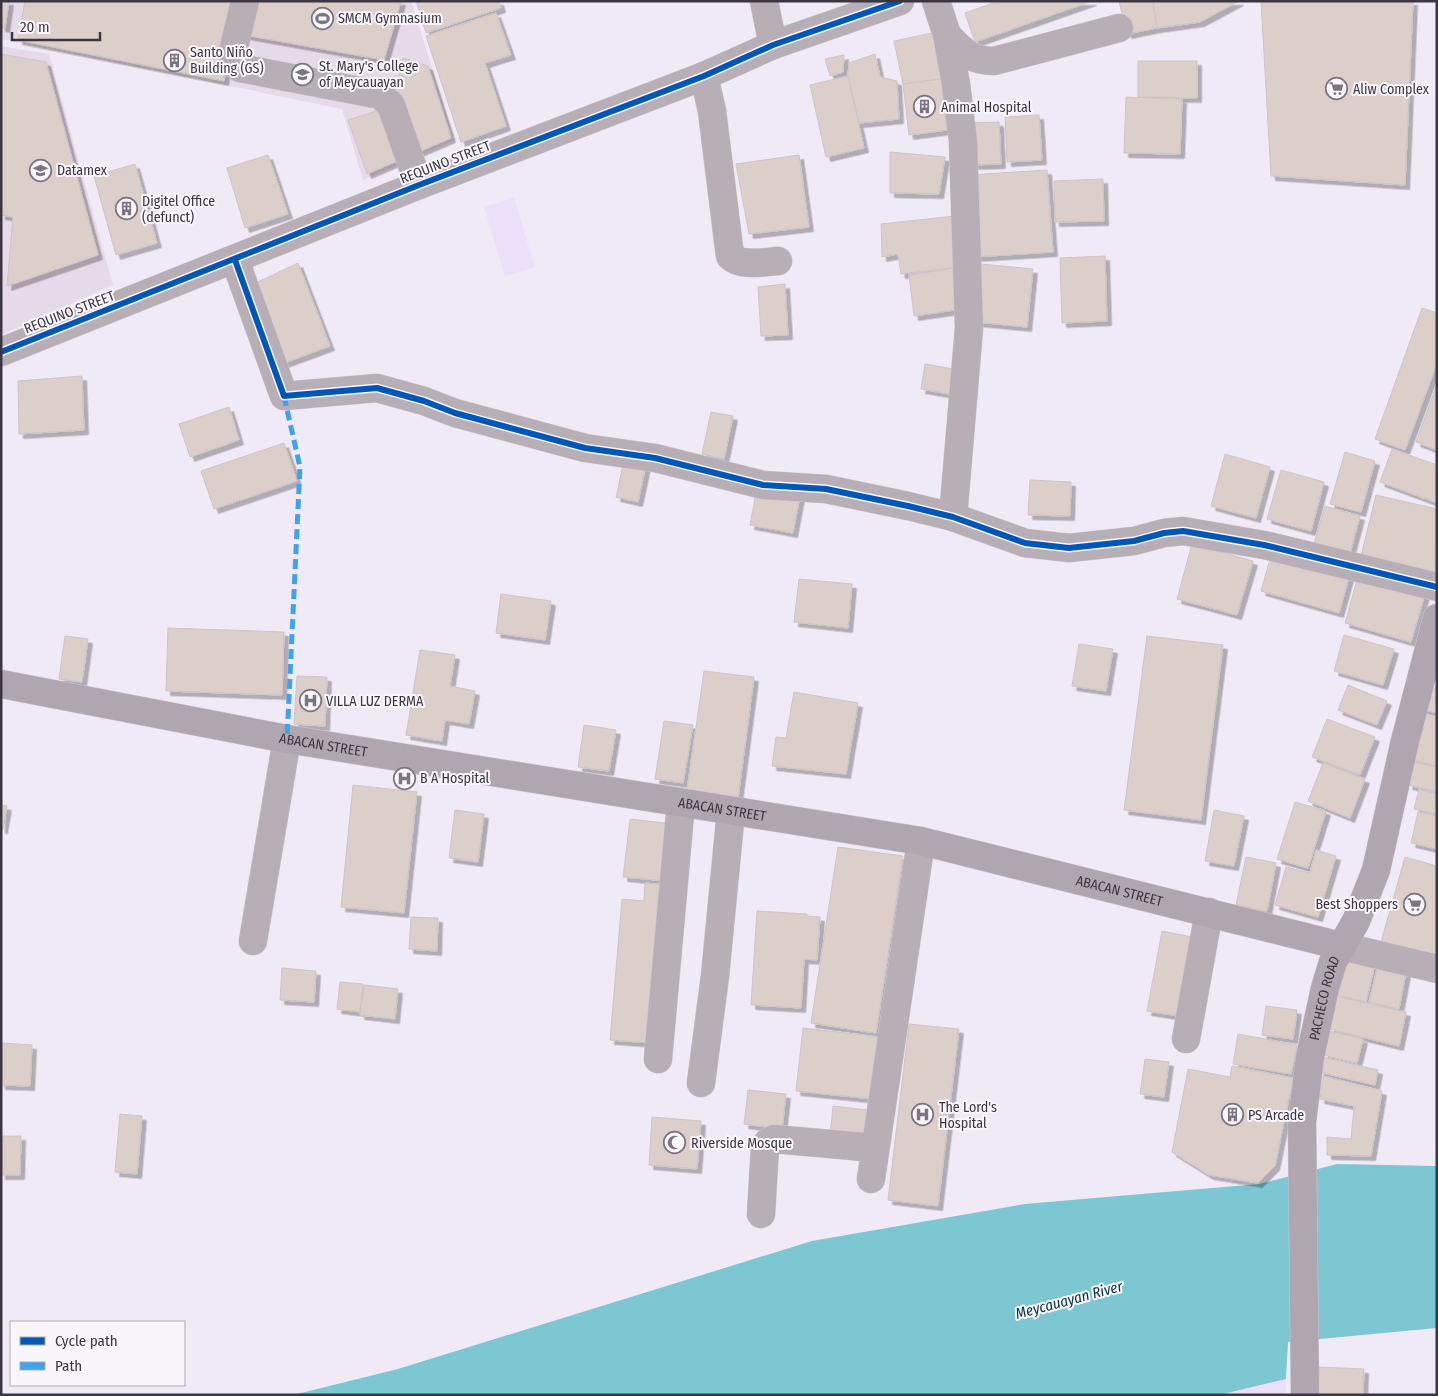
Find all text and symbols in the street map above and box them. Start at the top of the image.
sports icon: SMCM Gymnasium [310,6,334,30]
scale bar [12,10,100,42]
place label: SMCM Gymnasium [338,10,442,27]
text: 20 m [20,18,50,36]
place label: Santo Niño Building (GS) [190,44,264,77]
building icon: Santo Niño Building (GS) [162,48,186,72]
place label: St. Mary's College of Meycauayan [319,58,419,91]
school or university icon: St. Mary's College of Meycauayan [291,62,315,86]
supermarket icon: Aliw Complex [1325,77,1349,101]
place label: Aliw Complex [1353,81,1430,98]
building icon: Animal Hospital [913,95,937,119]
place label: Animal Hospital [941,99,1032,116]
street label: REQUINO STREET [397,137,493,188]
school or university icon: Datamex [29,158,53,182]
place label: Datamex [57,162,108,179]
place label: Digitel Office (defunct) [142,193,215,226]
building icon: Digitel Office (defunct) [114,197,138,221]
street label: REQUINO STREET [21,287,117,338]
hospital icon: VILLA LUZ DERMA [298,689,322,713]
place label: VILLA LUZ DERMA [326,693,424,710]
street label: ABACAN STREET [278,730,369,761]
hospital icon: B A Hospital [392,766,416,790]
place label: B A Hospital [420,770,490,787]
street label: ABACAN STREET [677,794,768,825]
street label: ABACAN STREET [1074,872,1165,910]
supermarket icon: Best Shoppers [1402,892,1426,916]
place label: Best Shoppers [1315,896,1398,913]
street label: PACHECO ROAD [1306,953,1344,1042]
place label: The Lord's Hospital [939,1099,997,1132]
hospital icon: The Lord's Hospital [911,1103,935,1127]
building icon: PS Arcade [1220,1103,1244,1127]
place label: PS Arcade [1248,1107,1304,1124]
mosque icon: Riverside Mosque [663,1131,687,1155]
place label: Riverside Mosque [691,1135,792,1152]
water label: Meycauayan River [1013,1277,1125,1323]
legend [10,1321,185,1386]
text: Cycle path [55,1332,118,1350]
text: Path [55,1357,82,1375]

